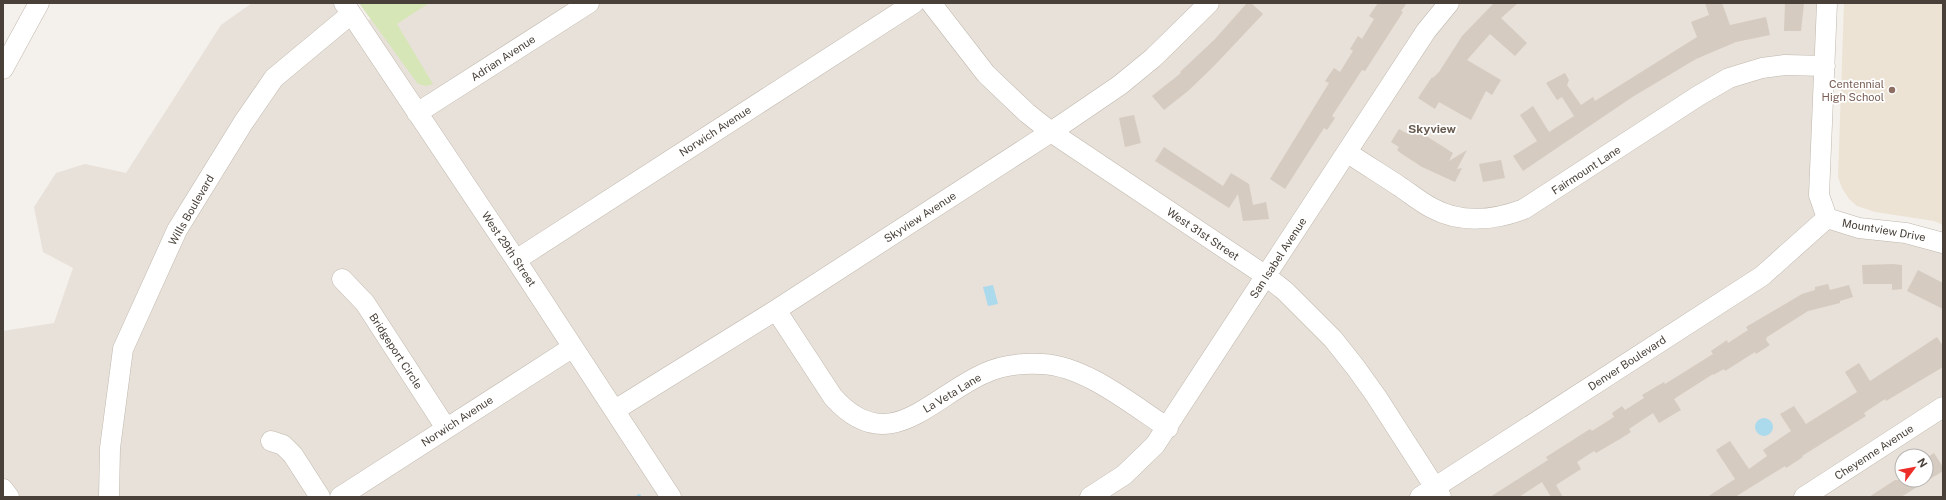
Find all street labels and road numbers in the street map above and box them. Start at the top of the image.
street label: Adrian Avenue [469,33,537,83]
street label: Norwich Avenue [677,103,753,159]
street label: Fairmount Lane [1549,143,1623,197]
street label: Wills Boulevard [166,173,216,247]
street label: Skyview Avenue [882,189,958,245]
street label: West 31st Street [1165,205,1241,263]
street label: West 29th Street [480,209,538,289]
street label: San Isabel Avenue [1247,215,1309,301]
street label: Mountview Drive [1841,217,1927,243]
street label: Bridgeport Circle [367,311,425,391]
street label: Denver Boulevard [1586,333,1668,393]
street label: La Veta Lane [921,371,983,415]
street label: Norwich Avenue [419,393,495,449]
street label: Cheyenne Avenue [1832,422,1916,482]

